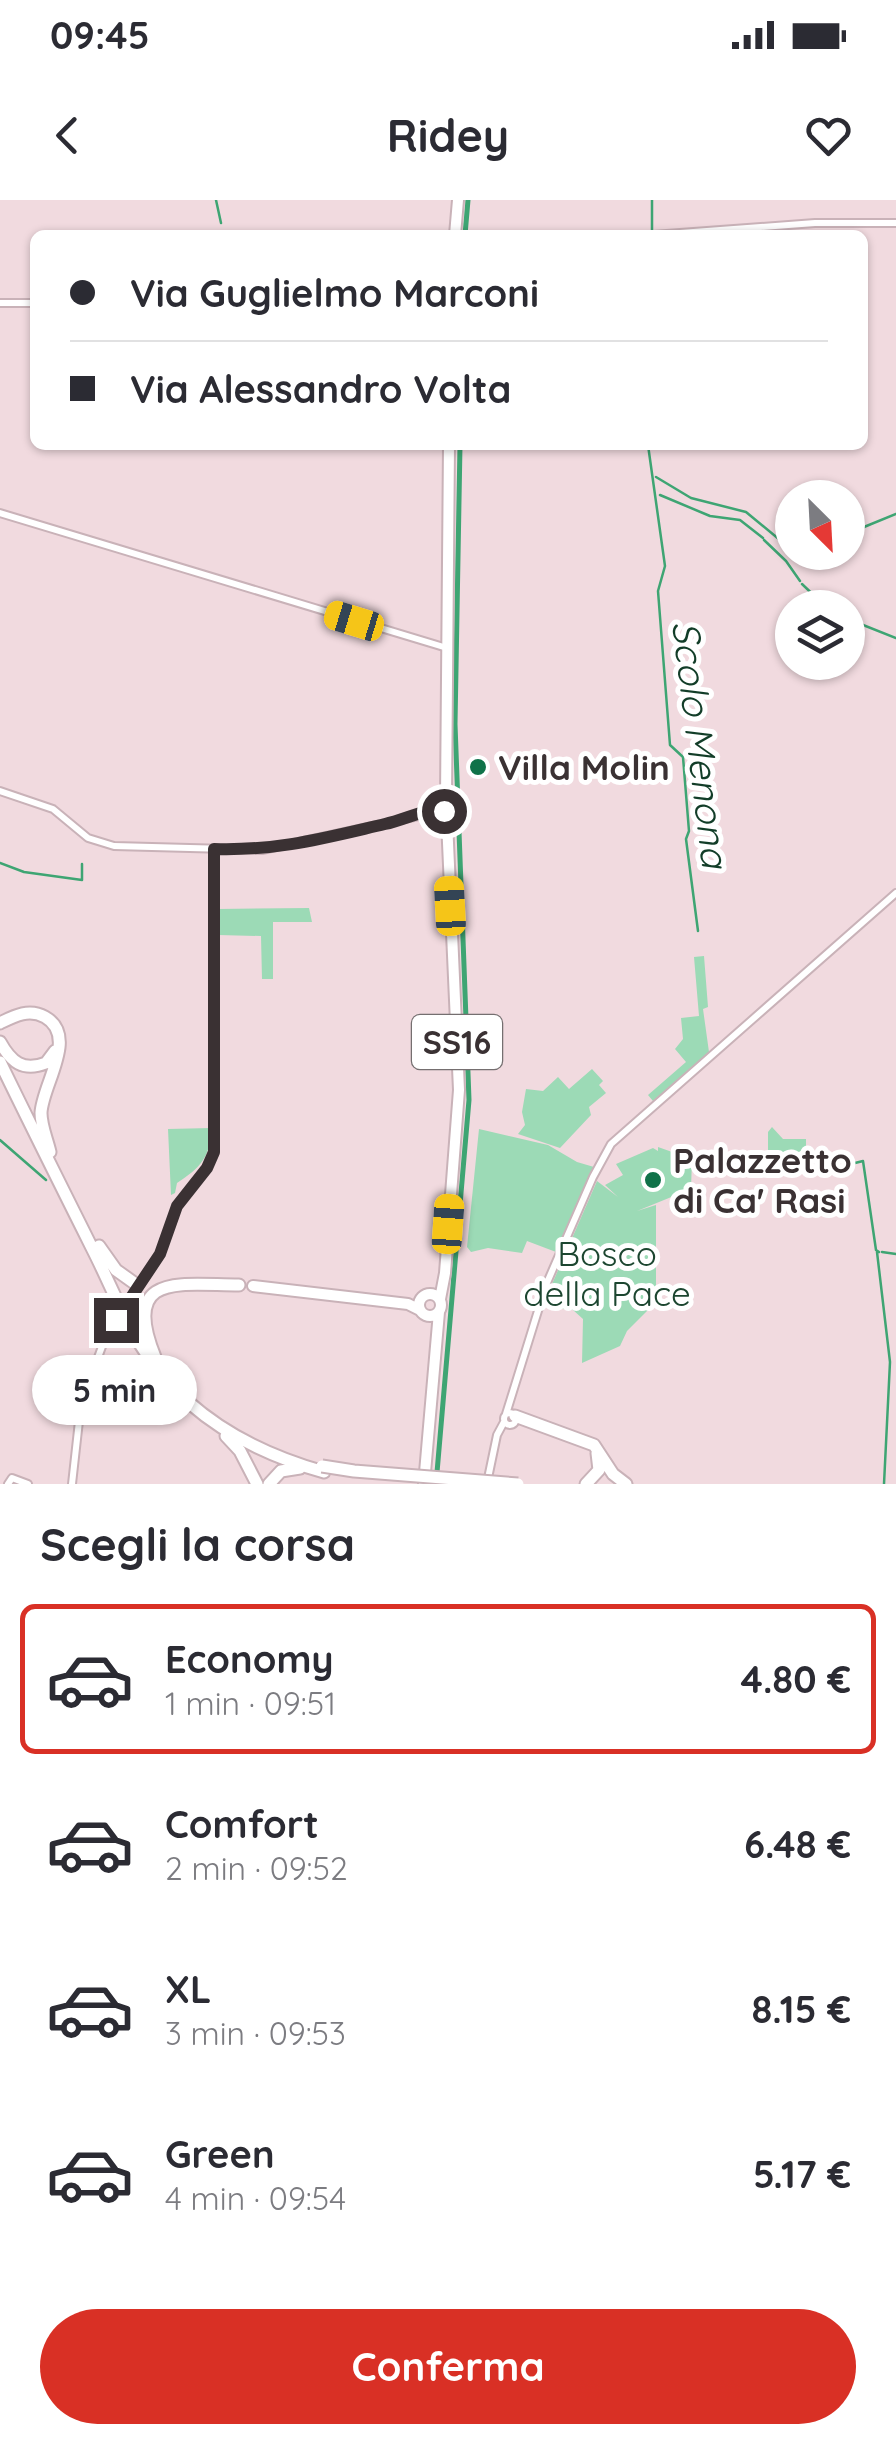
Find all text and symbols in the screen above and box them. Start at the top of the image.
text: 09:45 [50,11,150,59]
text: Ridey [387,107,509,163]
icon: back [40,108,95,163]
icon: heart [801,108,856,163]
text: Via Guglielmo Marconi [130,269,539,317]
text: Via Alessandro Volta [130,365,511,413]
north arrow [775,480,865,570]
map controls [775,480,865,680]
button: layers [775,590,865,680]
car [321,598,387,644]
water label: Scolo Menona [662,618,740,872]
place label: Villa Molin [498,745,670,789]
marker: Villa Molin [467,756,489,778]
route start [422,789,467,834]
car [433,875,467,937]
road number: SS16 [412,1015,502,1069]
place label: Palazzetto di Ca' Rasi [673,1138,852,1222]
marker: Palazzetto di Ca' Rasi [642,1169,664,1191]
car [431,1193,465,1255]
park label: Bosco della Pace [523,1231,691,1315]
route end [94,1298,139,1343]
callout: 5 min [34,1355,198,1425]
text: 5 min [73,1370,156,1410]
text: Scegli la corsa [40,1516,355,1572]
icon: car [45,1634,135,1724]
text: Economy [165,1635,334,1683]
text: 4.80 € [741,1655,851,1703]
text: 1 min · 09:51 [165,1683,336,1723]
icon: car [45,1799,135,1889]
text: Comfort [165,1800,319,1848]
text: 6.48 € [744,1820,851,1868]
text: 2 min · 09:52 [165,1848,348,1888]
icon: car [45,1964,135,2054]
text: XL [165,1965,211,2013]
text: 8.15 € [751,1985,851,2033]
text: 3 min · 09:53 [165,2013,346,2053]
icon: car [45,2129,135,2219]
text: Green [165,2130,275,2178]
text: 5.17 € [753,2150,851,2198]
text: 4 min · 09:54 [165,2178,346,2218]
button: Conferma [40,2309,856,2424]

